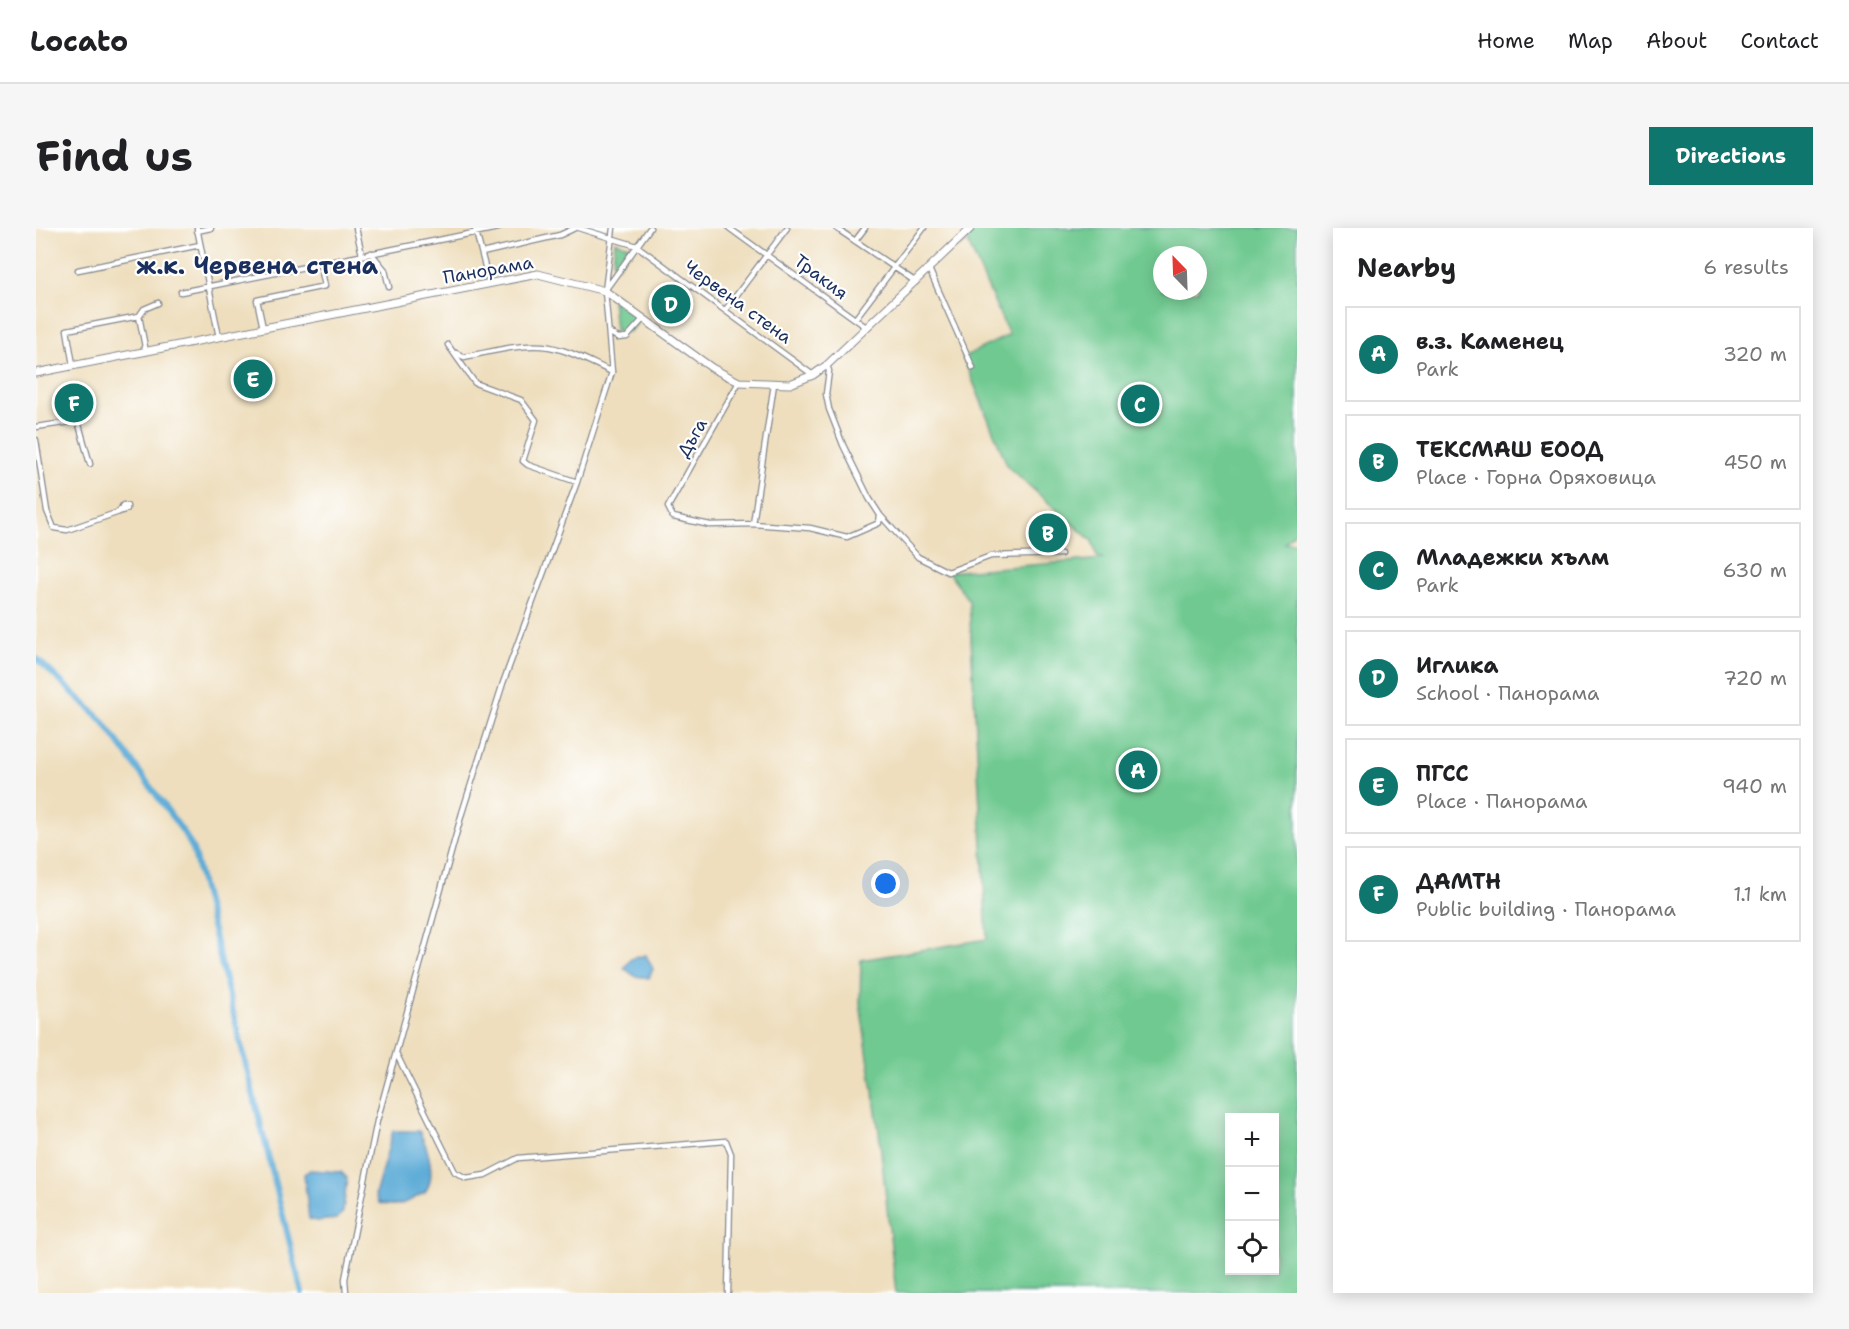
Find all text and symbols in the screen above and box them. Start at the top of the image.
text: Locato [30,22,128,60]
text: Home [1477,27,1535,55]
text: Map [1568,27,1613,55]
text: About [1646,27,1707,55]
text: Contact [1740,27,1819,55]
button: Directions [1649,127,1813,185]
text: Find us [36,128,193,184]
north arrow [1153,246,1207,300]
street label: Тракия [789,249,853,305]
district label: ж.к. Червена стена [136,250,379,282]
street label: Панорама [441,250,535,290]
text: Nearby [1357,250,1456,285]
text: 6 results [1703,254,1789,280]
street label: Червена стена [679,255,797,349]
pin: D [652,282,690,326]
text: в.з. Каменец [1416,327,1564,356]
text: A [1371,341,1386,367]
text: 320 m [1723,341,1787,367]
pin: E [234,356,272,402]
text: Park [1416,356,1459,382]
pin: F [54,380,93,426]
pin: C [1120,382,1160,426]
street label: Дъга [671,414,713,462]
text: ТЕКСМАШ ЕООД [1416,435,1603,464]
text: B [1372,449,1385,475]
text: 450 m [1723,449,1787,475]
text: Place · Горна Оряховица [1416,464,1656,490]
pin: B [1028,510,1068,556]
text: Младежки хълм [1416,543,1609,572]
text: C [1372,557,1385,583]
text: 630 m [1723,557,1787,583]
text: Park [1416,572,1459,598]
text: Иглика [1416,651,1499,680]
text: D [1371,665,1386,691]
text: 720 m [1723,665,1787,691]
text: School · Панорама [1416,680,1599,706]
pin: A [1118,748,1158,792]
text: ПГСС [1416,759,1469,788]
text: E [1372,773,1385,799]
text: 940 m [1722,773,1787,799]
text: Place · Панорама [1416,788,1588,814]
text: ДАМТН [1416,867,1501,896]
your location [871,869,900,898]
text: F [1373,881,1384,907]
text: 1.1 km [1733,881,1787,907]
text: Public building · Панорама [1416,896,1676,922]
map controls [1225,1113,1279,1275]
button: + [1225,1113,1279,1167]
button: − [1225,1167,1279,1221]
button: locate [1225,1221,1279,1275]

